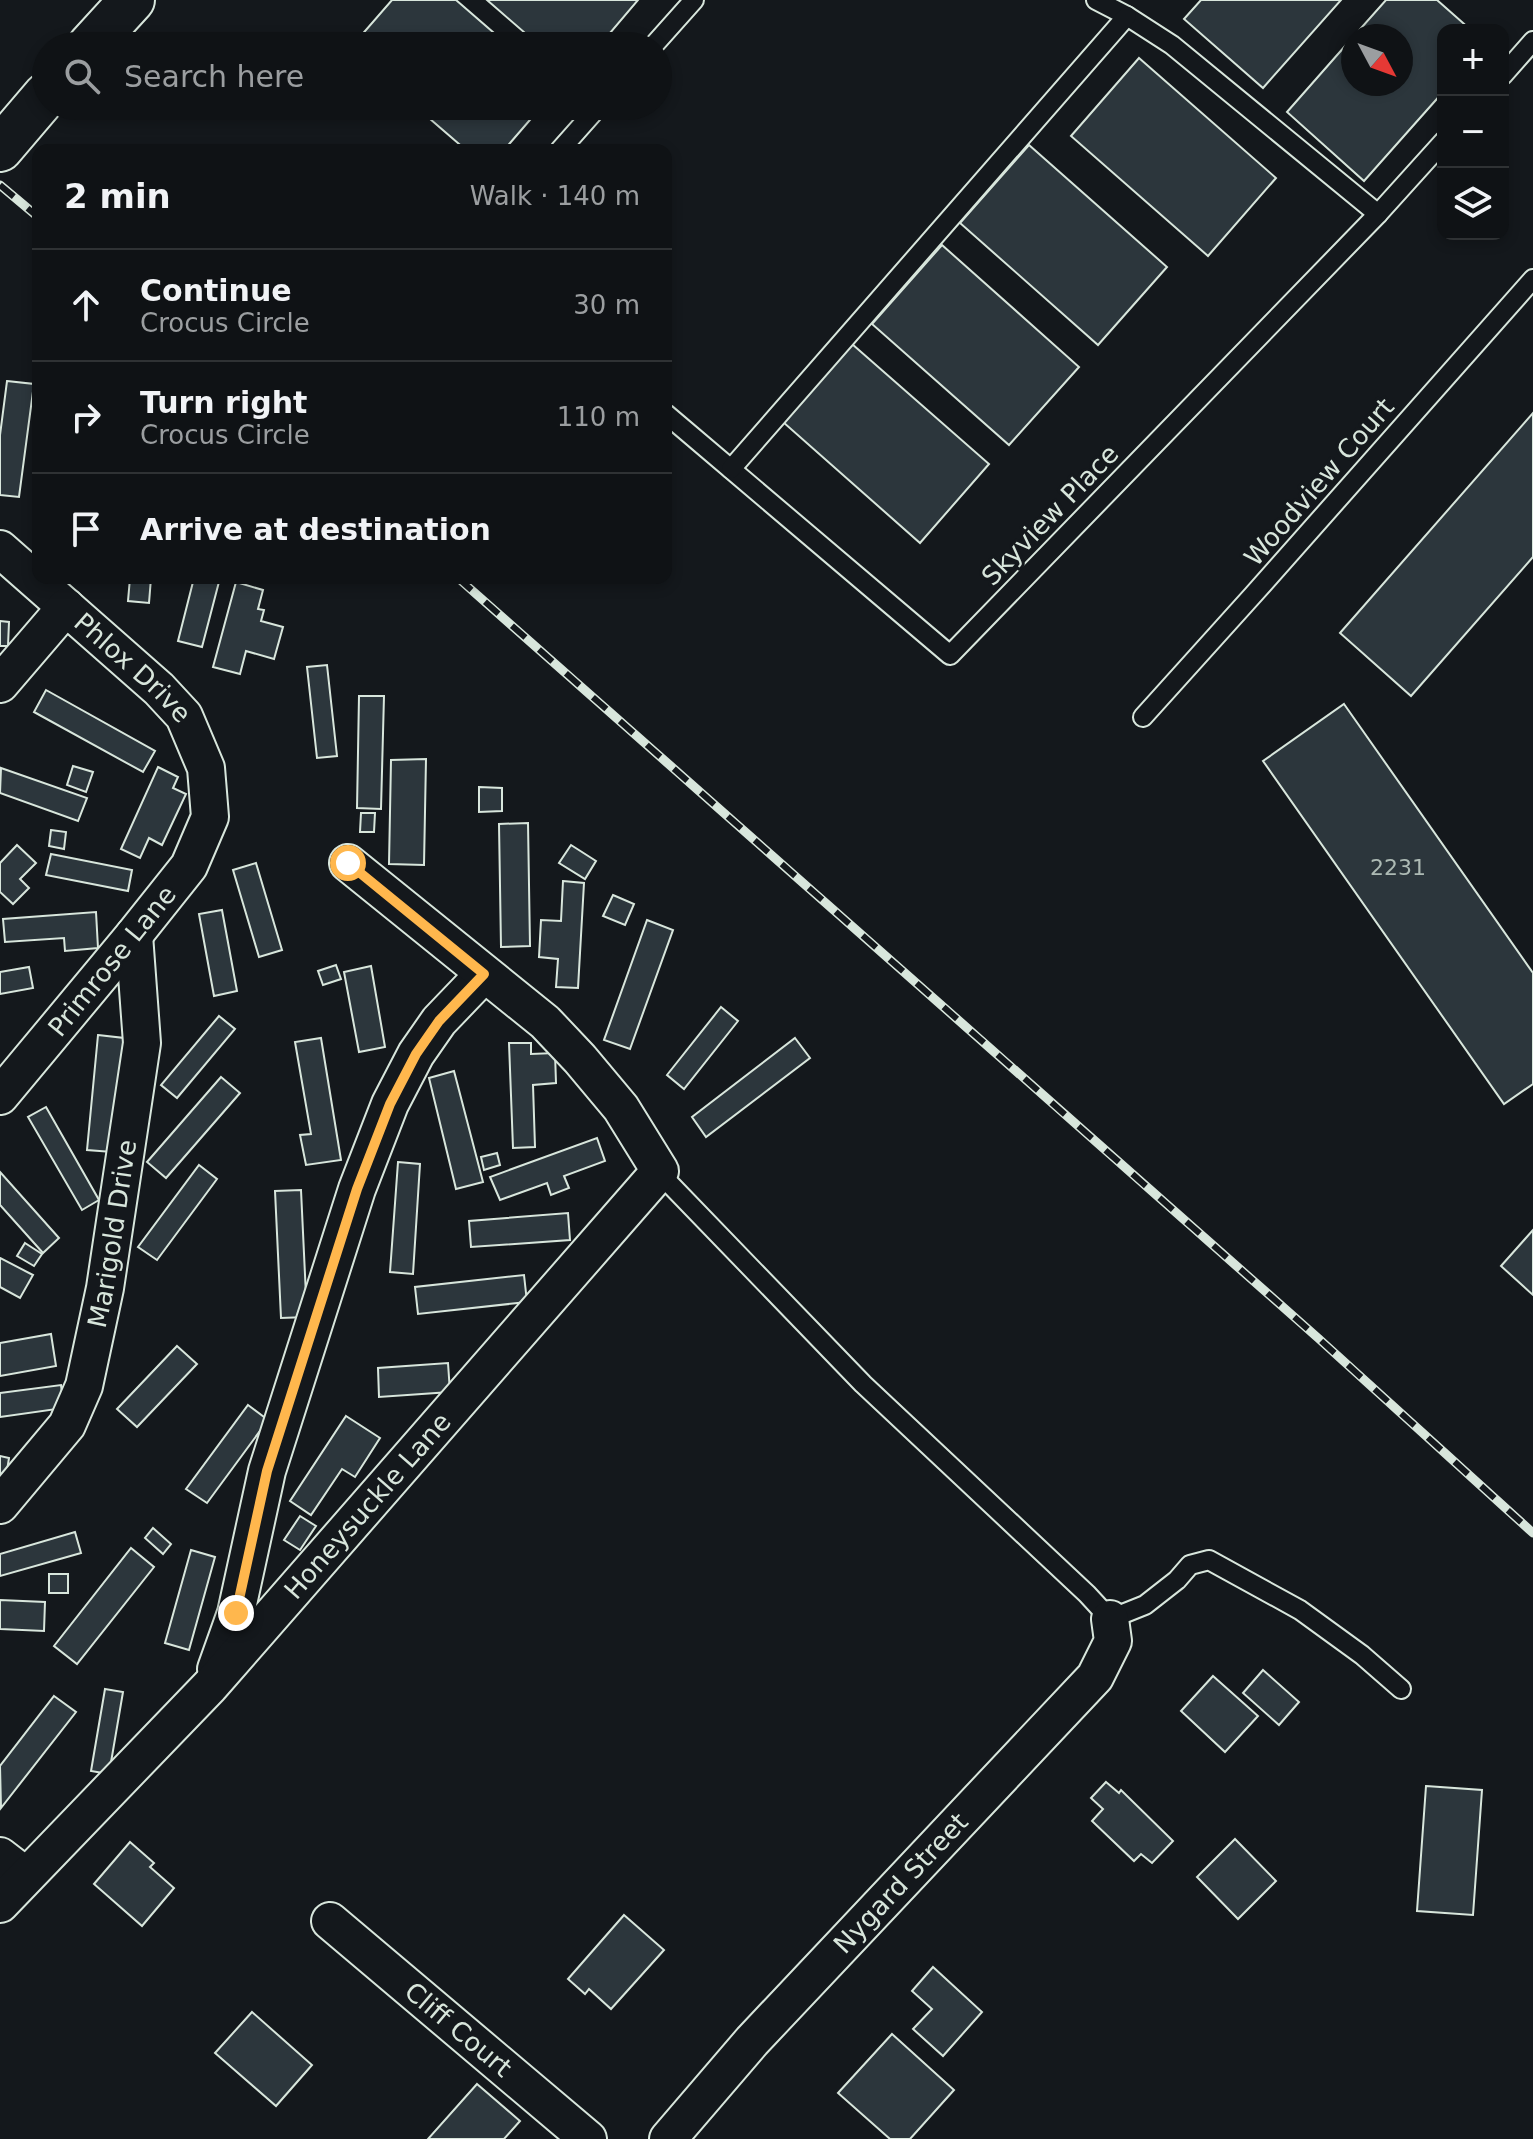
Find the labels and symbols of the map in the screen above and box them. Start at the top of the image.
north arrow [1341,24,1413,96]
street label: Woodview Court [1238,392,1400,572]
street label: Skyview Place [976,439,1124,591]
street label: Phlox Drive [68,607,197,728]
route start [330,845,366,881]
house number: 2231 [1370,855,1426,880]
street label: Primrose Lane [42,880,182,1042]
street label: Marigold Drive [82,1137,142,1330]
street label: Honeysuckle Lane [278,1407,457,1605]
route end [218,1595,254,1631]
street label: Nygard Street [828,1807,974,1959]
street label: Cliff Court [399,1976,518,2083]

